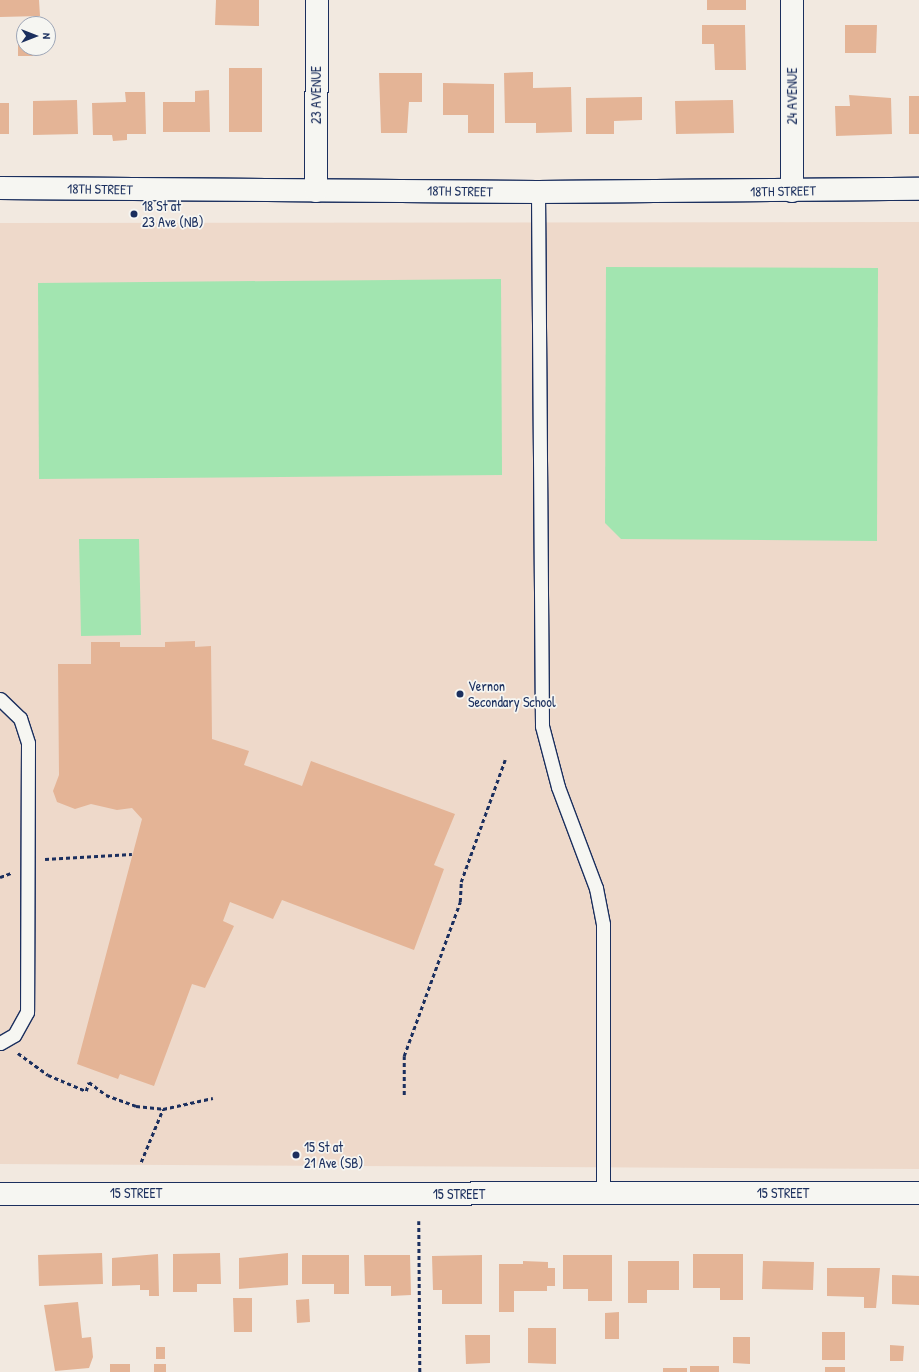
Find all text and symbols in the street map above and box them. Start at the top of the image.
north arrow [16,16,56,56]
text: N [40,33,54,39]
street label: 23 AVENUE [308,66,324,124]
street label: 24 AVENUE [784,67,800,125]
street label: 18TH STREET [67,180,133,198]
street label: 18TH STREET [427,182,493,200]
street label: 18TH STREET [750,182,816,200]
place label: 18 St at 23 Ave (NB) [142,198,204,230]
marker: 18 St at 23 Ave (NB) [129,209,139,219]
place label: Vernon Secondary School [468,678,556,710]
marker: Vernon Secondary School [455,689,465,699]
place label: 15 St at 21 Ave (SB) [304,1139,363,1172]
marker: 15 St at 21 Ave (SB) [291,1150,301,1160]
street label: 15 STREET [110,1185,162,1201]
street label: 15 STREET [757,1185,809,1201]
street label: 15 STREET [433,1186,485,1202]

